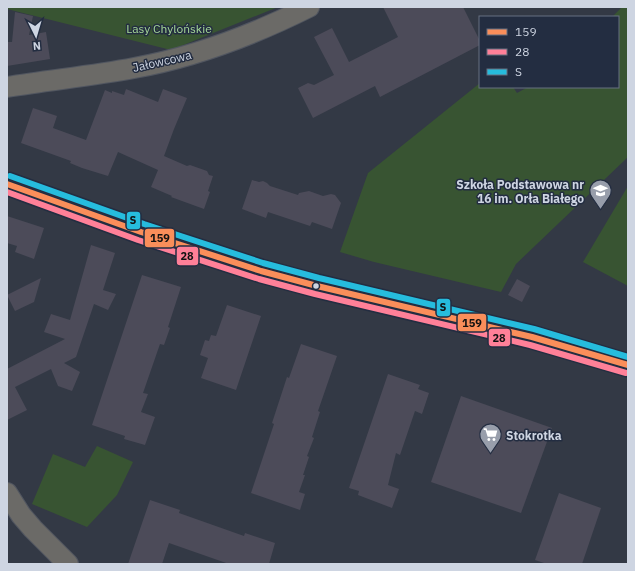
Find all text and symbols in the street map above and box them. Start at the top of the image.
north arrow [16,16,56,56]
legend [479,16,619,88]
park label: Lasy Chylońskie [126,21,212,36]
text: 159 [515,24,537,39]
text: N [32,39,41,53]
text: 28 [515,44,529,59]
street label: Jałowcowa [131,47,193,75]
text: S [515,64,522,79]
place label: Szkoła Podstawowa nr 16 im. Orła Białego [456,177,584,206]
school or university icon: Szkoła Podstawowa nr 16 im. Orła Białego [587,178,613,211]
line badge: S [126,211,141,230]
text: S [130,213,137,227]
line badge: 159 [144,228,175,248]
text: 159 [150,231,170,245]
line badge: 28 [176,246,199,266]
text: 28 [180,249,194,263]
unlabelled marker [311,281,321,291]
line badge: S [436,298,451,317]
text: S [440,300,447,314]
line badge: 159 [457,313,487,332]
text: 159 [462,316,482,330]
line badge: 28 [488,328,511,347]
text: 28 [492,331,506,345]
supermarket icon: Stokrotka [478,422,504,455]
place label: Stokrotka [506,428,562,443]

